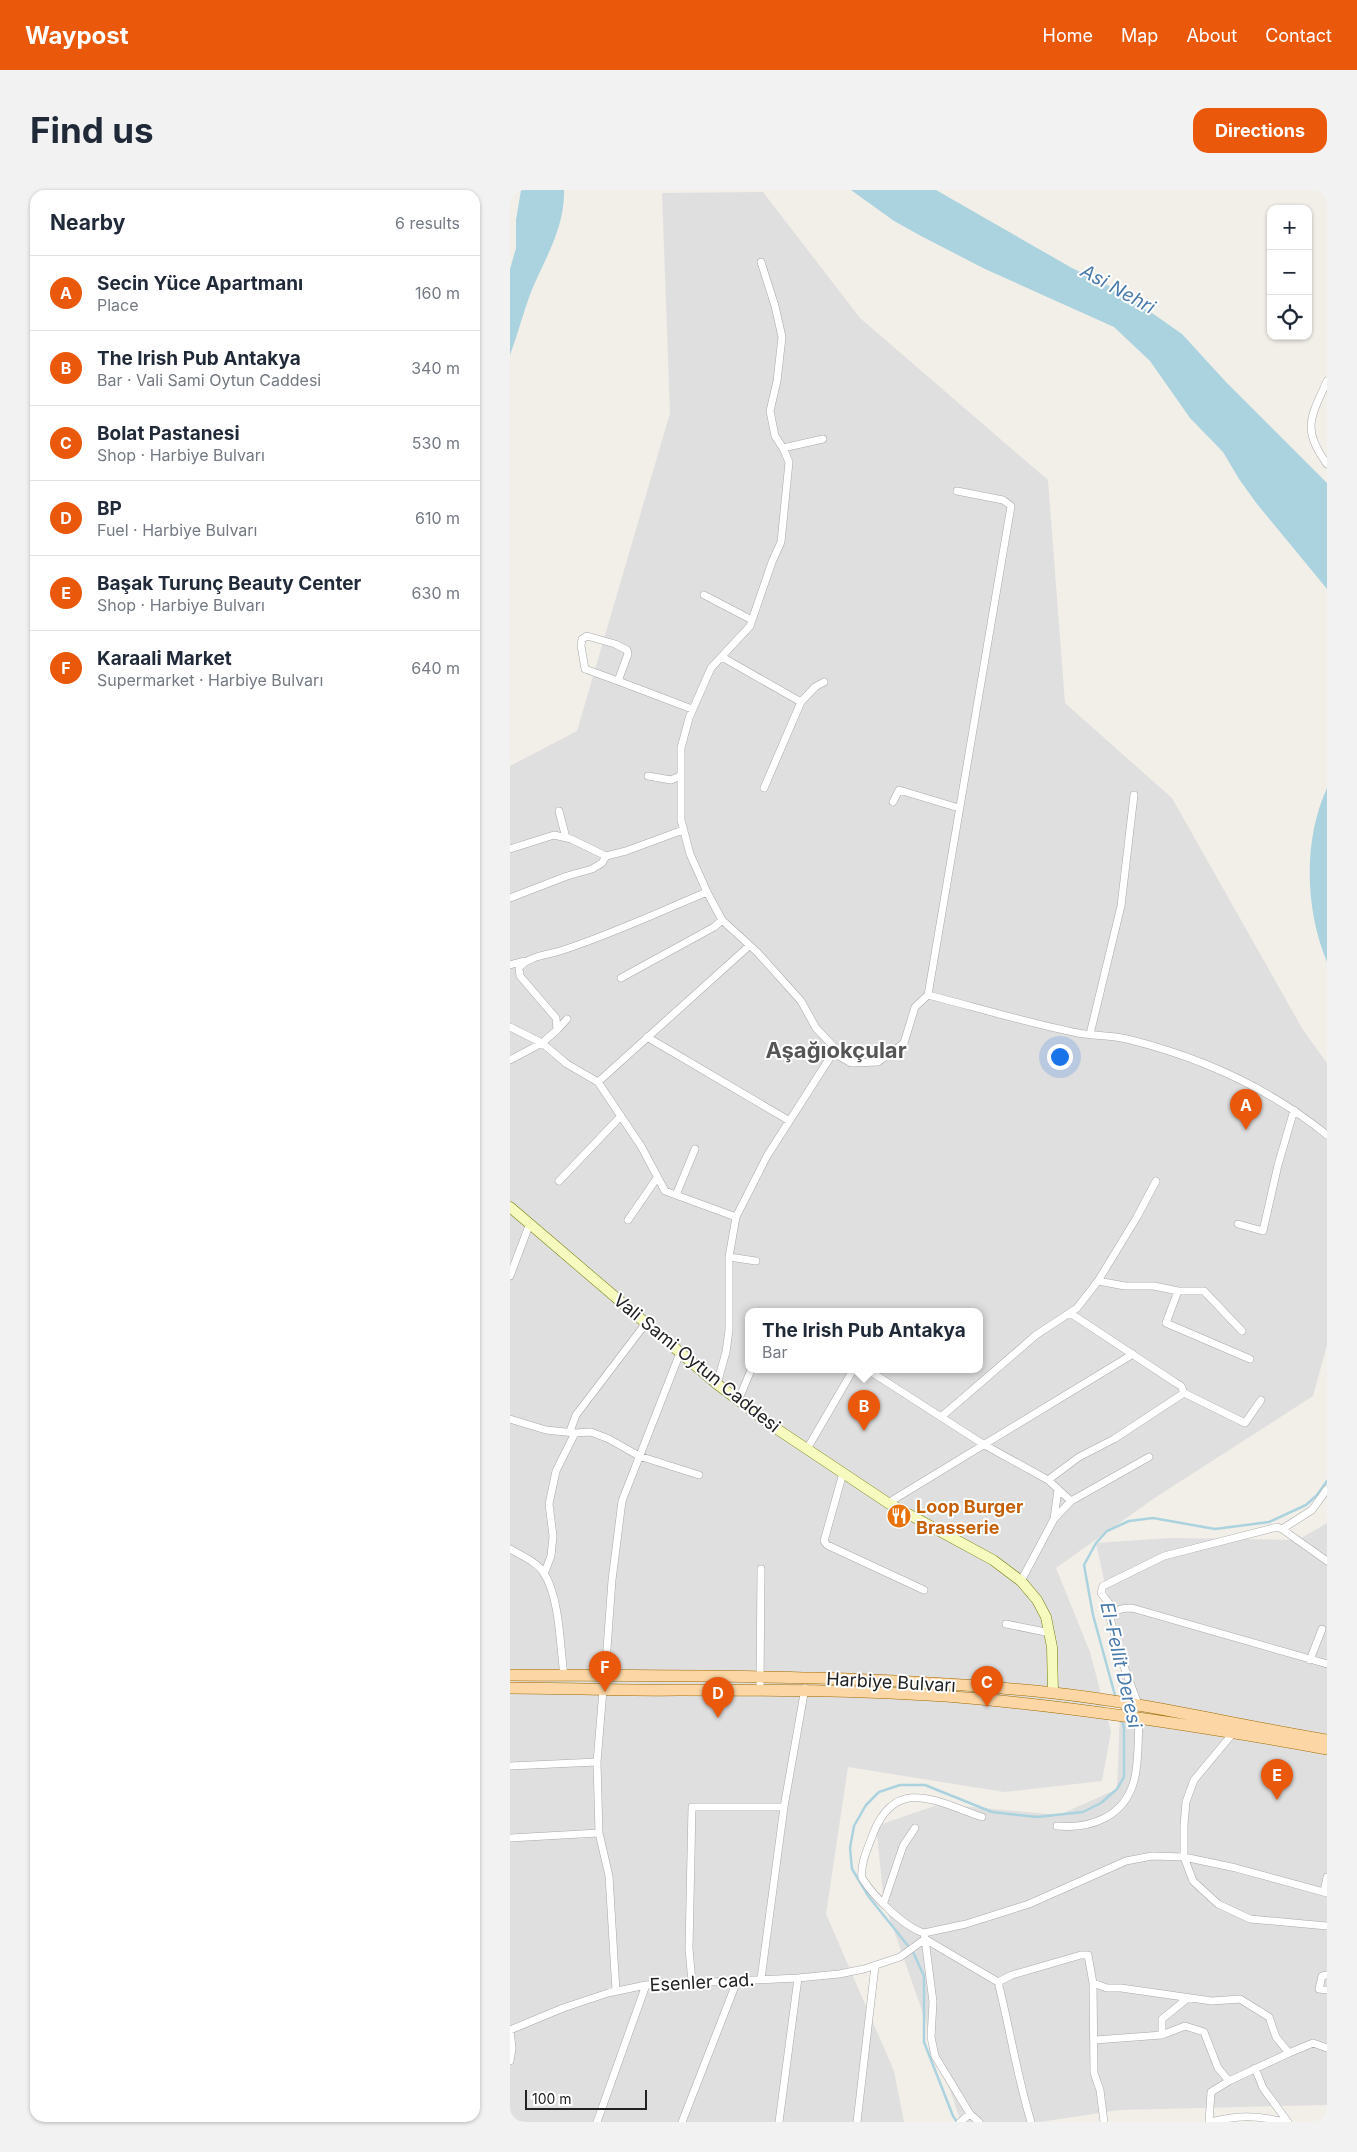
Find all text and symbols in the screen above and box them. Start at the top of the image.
text: Waypost [25,21,129,50]
text: Home [1043,25,1093,46]
text: Map [1121,25,1158,46]
text: About [1186,25,1237,46]
text: Contact [1265,25,1332,46]
button: Directions [1193,108,1327,153]
text: Find us [30,109,154,151]
map controls [1267,205,1312,340]
button: + [1267,205,1312,250]
text: Nearby [50,210,125,235]
text: 6 results [395,213,460,233]
button: − [1267,250,1312,295]
water label: Asi Nehri [1076,259,1160,319]
text: Secin Yüce Apartmanı [97,272,303,295]
text: A [60,283,72,303]
text: 160 m [415,283,460,303]
text: Place [97,295,139,315]
button: locate [1267,295,1312,340]
text: The Irish Pub Antakya [97,347,301,370]
text: B [61,358,71,378]
text: 340 m [411,358,460,378]
text: Bar · Vali Sami Oytun Caddesi [97,370,321,390]
text: Bolat Pastanesi [97,422,240,445]
text: C [60,433,72,453]
text: 530 m [412,433,460,453]
text: Shop · Harbiye Bulvarı [97,445,265,465]
text: BP [97,497,122,520]
text: D [60,508,72,528]
text: 610 m [415,508,460,528]
text: Fuel · Harbiye Bulvarı [97,520,257,540]
text: Başak Turunç Beauty Center [97,572,361,595]
text: E [61,583,71,603]
text: 630 m [412,583,460,603]
text: Shop · Harbiye Bulvarı [97,595,265,615]
text: Karaali Market [97,647,232,670]
text: F [61,658,71,678]
text: 640 m [411,658,460,678]
text: Supermarket · Harbiye Bulvarı [97,670,323,690]
district label: Aşağıokçular [765,1037,907,1063]
your location [1047,1044,1073,1070]
pin: A [1230,1089,1262,1130]
street label: Vali Sami Oytun Caddesi [609,1289,785,1437]
popup [745,1308,983,1373]
text: The Irish Pub Antakya [762,1319,966,1342]
text: Bar [762,1342,788,1362]
pin: B [848,1390,880,1431]
place label: Loop Burger Brasserie [916,1496,1023,1538]
restaurant icon: Loop Burger Brasserie [886,1503,912,1529]
water label: El-Fellit Deresi [1095,1600,1147,1731]
pin: F [589,1651,621,1692]
pin: C [971,1666,1003,1707]
street label: Harbiye Bulvarı [826,1668,956,1696]
pin: D [702,1677,734,1718]
pin: E [1261,1759,1293,1800]
street label: Esenler cad. [649,1969,755,1995]
scale bar [525,2087,648,2110]
text: 100 m [532,2090,572,2107]

